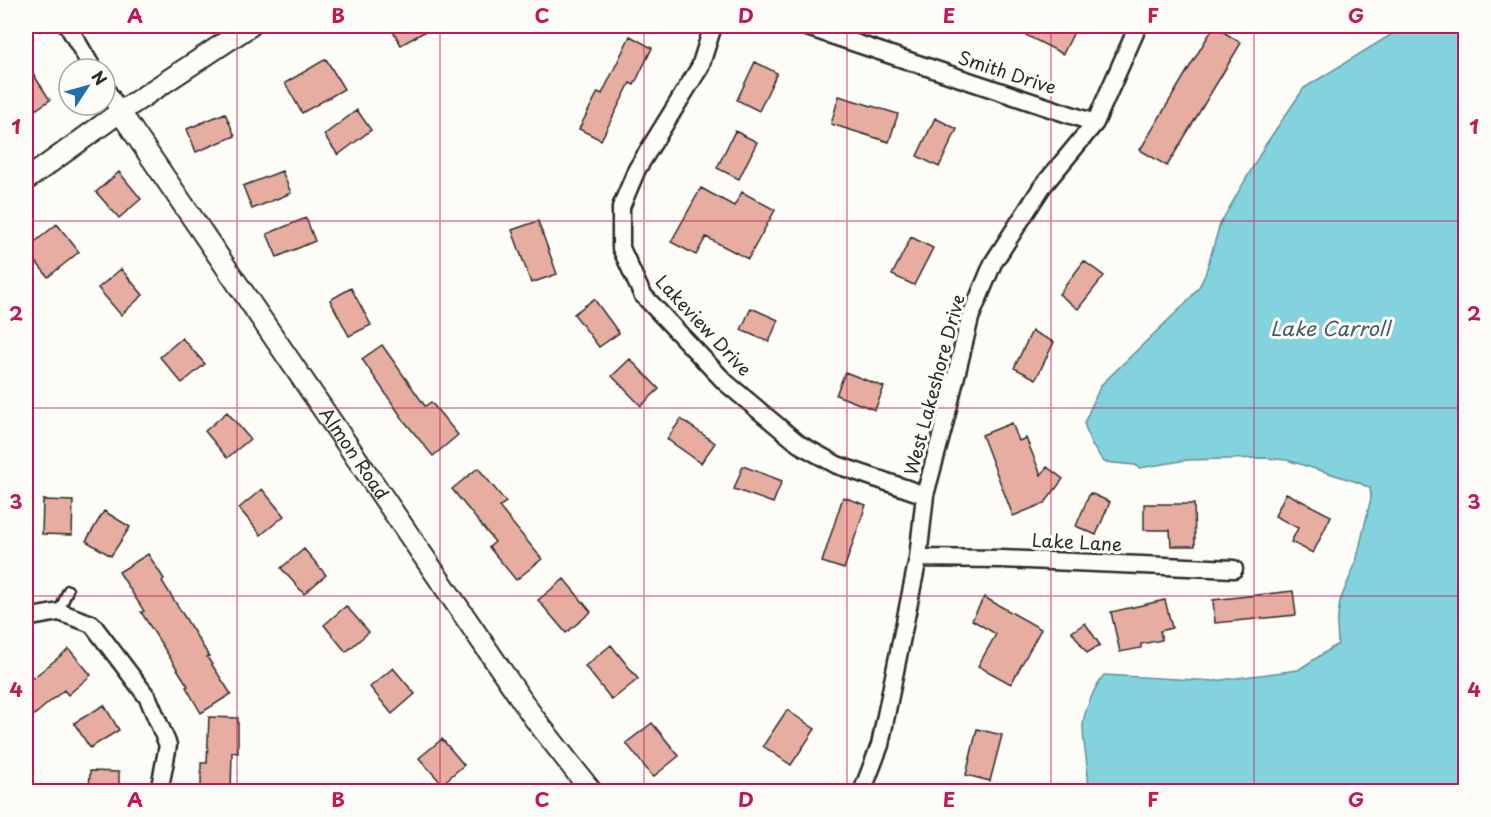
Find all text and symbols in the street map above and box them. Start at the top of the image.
text: A [127,0,143,30]
text: B [331,0,345,30]
text: C [534,0,550,30]
text: D [738,0,754,30]
text: E [943,0,955,30]
text: F [1147,0,1159,30]
text: G [1348,0,1364,30]
street label: Smith Drive [955,43,1060,100]
north arrow [57,57,117,117]
text: N [87,65,113,90]
text: 1 [11,111,21,141]
text: 1 [1469,111,1479,141]
street label: Lakeview Drive [650,268,758,382]
street label: West Lakeshore Drive [896,291,971,478]
text: 2 [9,298,23,328]
text: 2 [1467,298,1481,328]
water label: Lake Carroll [1270,313,1393,343]
street label: Almon Road [314,402,396,504]
text: 3 [9,486,23,516]
text: 3 [1467,486,1481,516]
street label: Lake Lane [1031,526,1123,557]
text: 4 [9,674,23,704]
text: 4 [1467,674,1481,704]
text: A [127,784,143,814]
text: B [331,784,345,814]
text: C [534,784,550,814]
text: D [738,784,754,814]
text: E [943,784,955,814]
text: F [1147,784,1159,814]
text: G [1348,784,1364,814]

